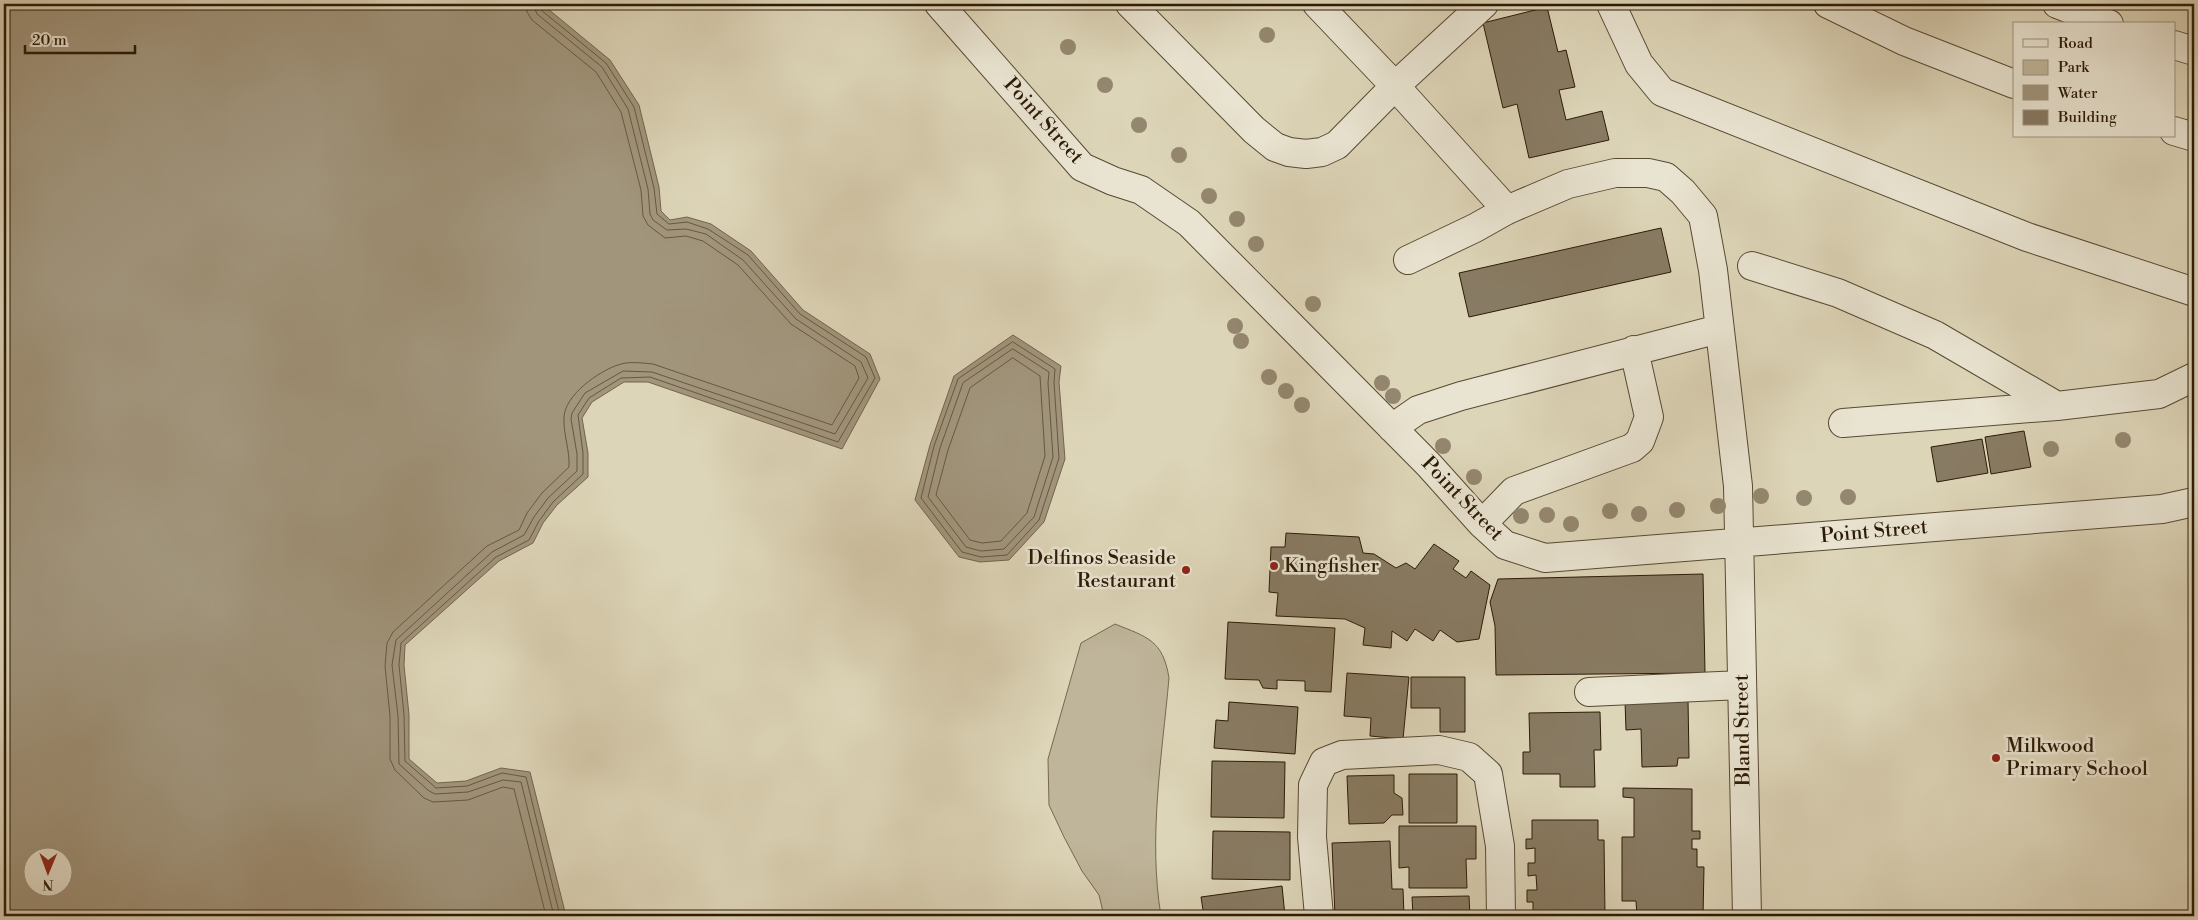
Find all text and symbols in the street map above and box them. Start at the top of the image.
scale bar [25,22,135,54]
legend [2013,22,2176,138]
text: 20 m [32,31,67,50]
text: Road [2058,34,2093,53]
text: Park [2058,58,2090,77]
street label: Point Street [998,73,1088,169]
text: Water [2057,84,2098,103]
text: Building [2057,108,2117,127]
street label: Point Street [1416,452,1508,546]
street label: Point Street [1819,515,1929,549]
place label: Delfinos Seaside Restaurant [1028,546,1176,594]
place label: Kingfisher [1284,554,1379,579]
marker: Kingfisher [1268,560,1280,572]
marker: Delfinos Seaside Restaurant [1180,564,1192,576]
street label: Bland Street [1730,674,1756,787]
place label: Milkwood Primary School [2006,734,2148,782]
marker: Milkwood Primary School [1990,752,2002,764]
north arrow [22,848,72,898]
text: N [42,875,53,893]

